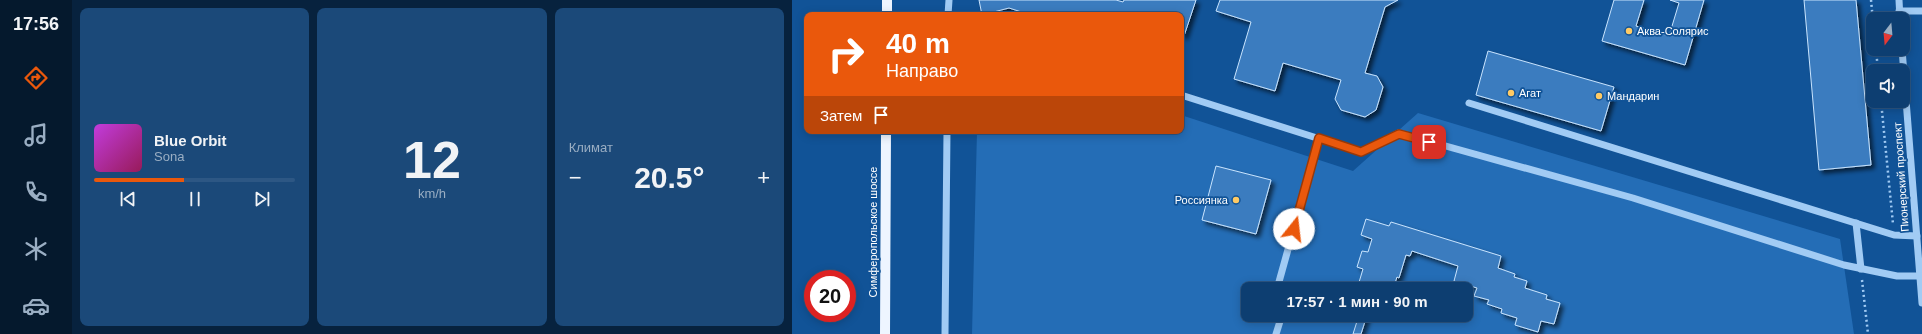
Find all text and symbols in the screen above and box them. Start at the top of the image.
north arrow [1866,12,1910,56]
map controls [1866,12,1910,108]
text: 17:56 [13,14,59,34]
place label: Аква-Солярис [1637,25,1709,37]
marker: Аква-Солярис [1624,26,1634,36]
icon: right [820,28,872,80]
text: 40 m [886,28,950,59]
text: Направо [886,61,958,81]
icon: directions [22,64,50,92]
button: sound [1866,64,1910,108]
place label: Агат [1519,87,1541,99]
marker: Агат [1506,88,1516,98]
place label: Мандарин [1607,90,1659,102]
marker: Мандарин [1594,91,1604,101]
icon: arrive [870,104,892,126]
text: Затем [820,107,862,124]
icon: music [22,121,50,149]
street label: Пионерский проспект [1891,122,1911,232]
pin [1412,125,1446,159]
text: 12 [403,131,461,189]
icon: arrive [1418,131,1440,153]
text: Blue Orbit [154,132,227,149]
text: Климат [569,140,613,155]
text: Sona [154,149,184,164]
text: 20.5° [634,161,705,194]
text: − [569,165,582,190]
text: + [757,165,770,190]
street label: Симферопольское шоссе [867,167,879,297]
icon: phone [22,178,50,206]
text: km/h [418,186,446,201]
icon: previous [117,188,139,210]
icon: pause [184,188,206,210]
icon: next [251,188,273,210]
place label: Россиянка [1175,194,1229,206]
marker: Россиянка [1231,195,1241,205]
position arrow [1273,208,1315,250]
icon: climate [22,235,50,263]
speed limit sign: 20 [804,270,856,322]
icon: car [22,292,50,320]
text: 17:57 · 1 мин · 90 m [1286,293,1428,310]

